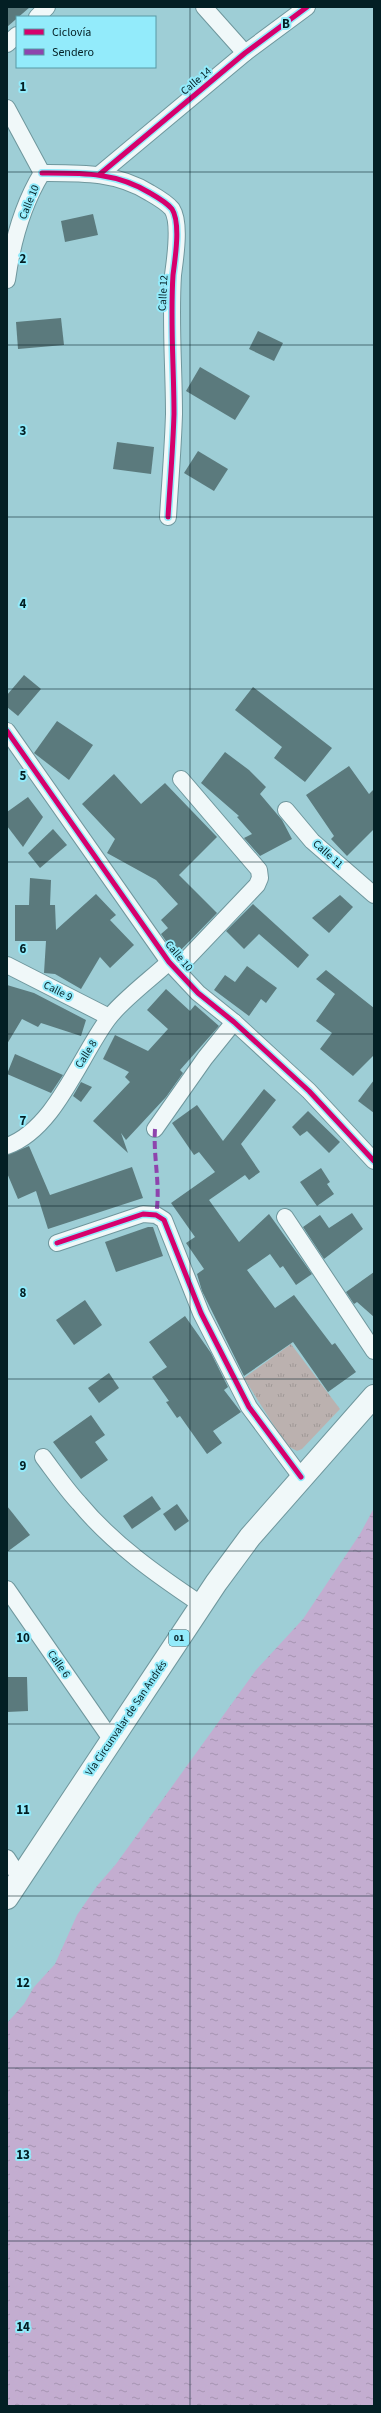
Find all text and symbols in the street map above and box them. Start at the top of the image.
text: B [282,15,290,33]
legend [16,16,156,68]
text: Ciclovía [52,24,91,41]
text: Sendero [52,44,94,61]
street label: Calle 14 [177,63,215,98]
text: 1 [20,78,27,96]
street label: Calle 10 [15,182,43,222]
text: 2 [20,250,27,268]
street label: Calle 12 [155,275,171,311]
text: 3 [20,422,27,440]
text: 4 [20,595,27,613]
text: 5 [20,767,27,785]
street label: Calle 11 [310,836,346,872]
street label: Calle 10 [162,937,196,975]
text: 6 [20,940,27,958]
street label: Calle 9 [41,977,75,1005]
street label: Calle 8 [72,1037,101,1071]
text: 7 [20,1112,27,1130]
text: 8 [20,1284,27,1302]
text: 9 [20,1457,27,1475]
text: 10 [16,1629,30,1647]
road number: 01 [169,1630,189,1646]
street label: Calle 6 [44,1647,74,1681]
street label: Vía Circunvalar de San Andrés [82,1657,170,1779]
text: 11 [16,1801,30,1819]
text: 12 [16,1974,30,1992]
text: 13 [16,2146,30,2164]
text: 14 [16,2318,30,2336]

